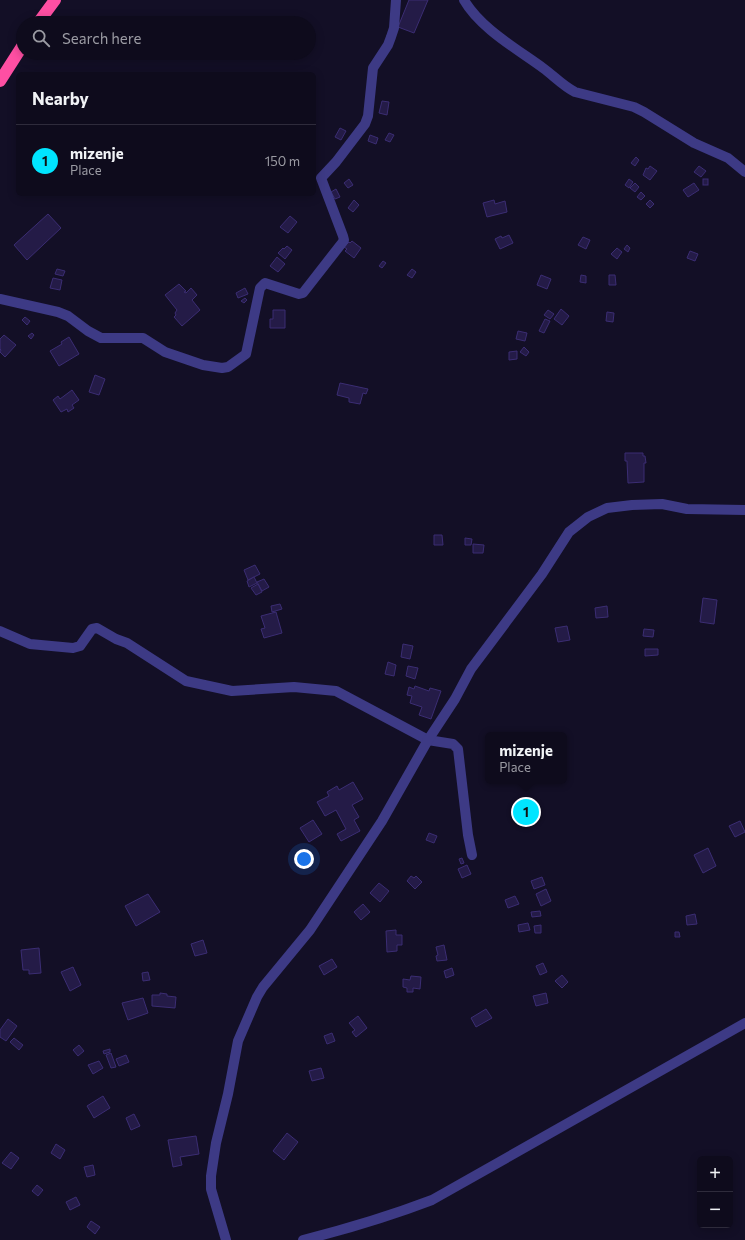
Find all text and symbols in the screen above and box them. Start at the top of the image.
search box [16,16,316,60]
icon: search [30,27,52,49]
text: Search here [62,29,141,47]
text: Nearby [32,88,89,109]
text: mizenje [70,144,124,162]
text: 1 [42,153,48,169]
text: 150 m [265,153,300,169]
text: Place [70,162,102,178]
popup [485,732,567,784]
text: mizenje [499,741,553,759]
text: Place [499,759,531,775]
pin: 1 [513,797,539,827]
your location [294,849,314,869]
map controls [697,1156,733,1228]
button: + [697,1156,733,1192]
button: − [697,1192,733,1228]

